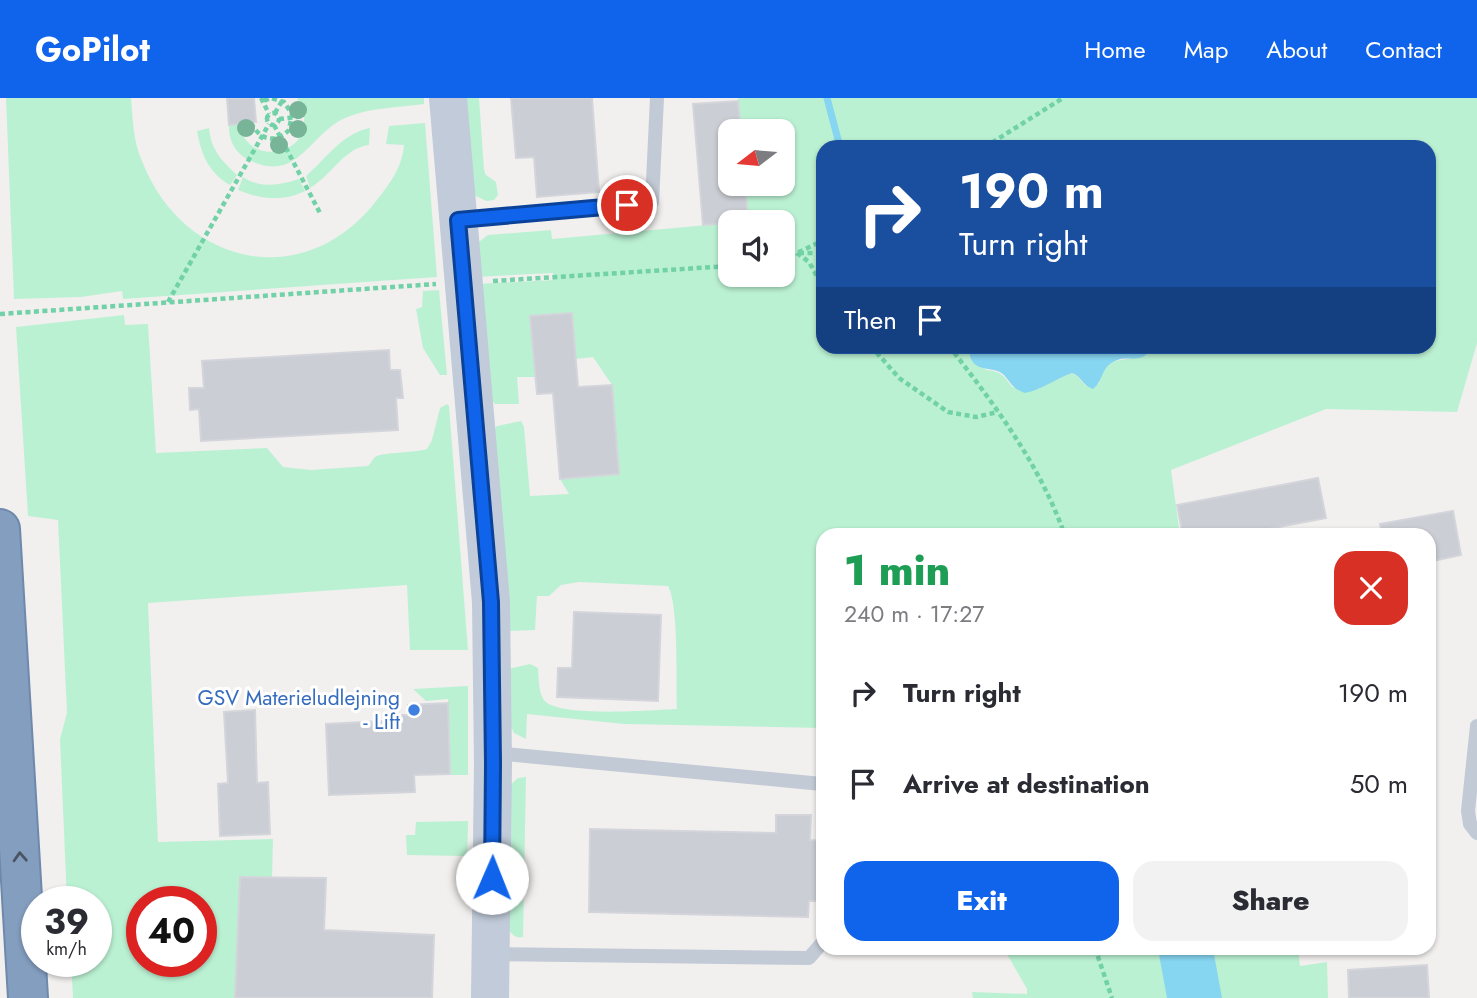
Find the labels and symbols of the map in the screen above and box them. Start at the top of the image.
north arrow [718,119,794,196]
pin [597,175,657,235]
place label: GSV Materieludlejning - Lift [197,683,400,737]
marker: GSV Materieludlejning - Lift [406,702,422,718]
position arrow [455,841,529,915]
one-way arrow [12,851,27,862]
speed limit sign: 40 [126,886,217,977]

